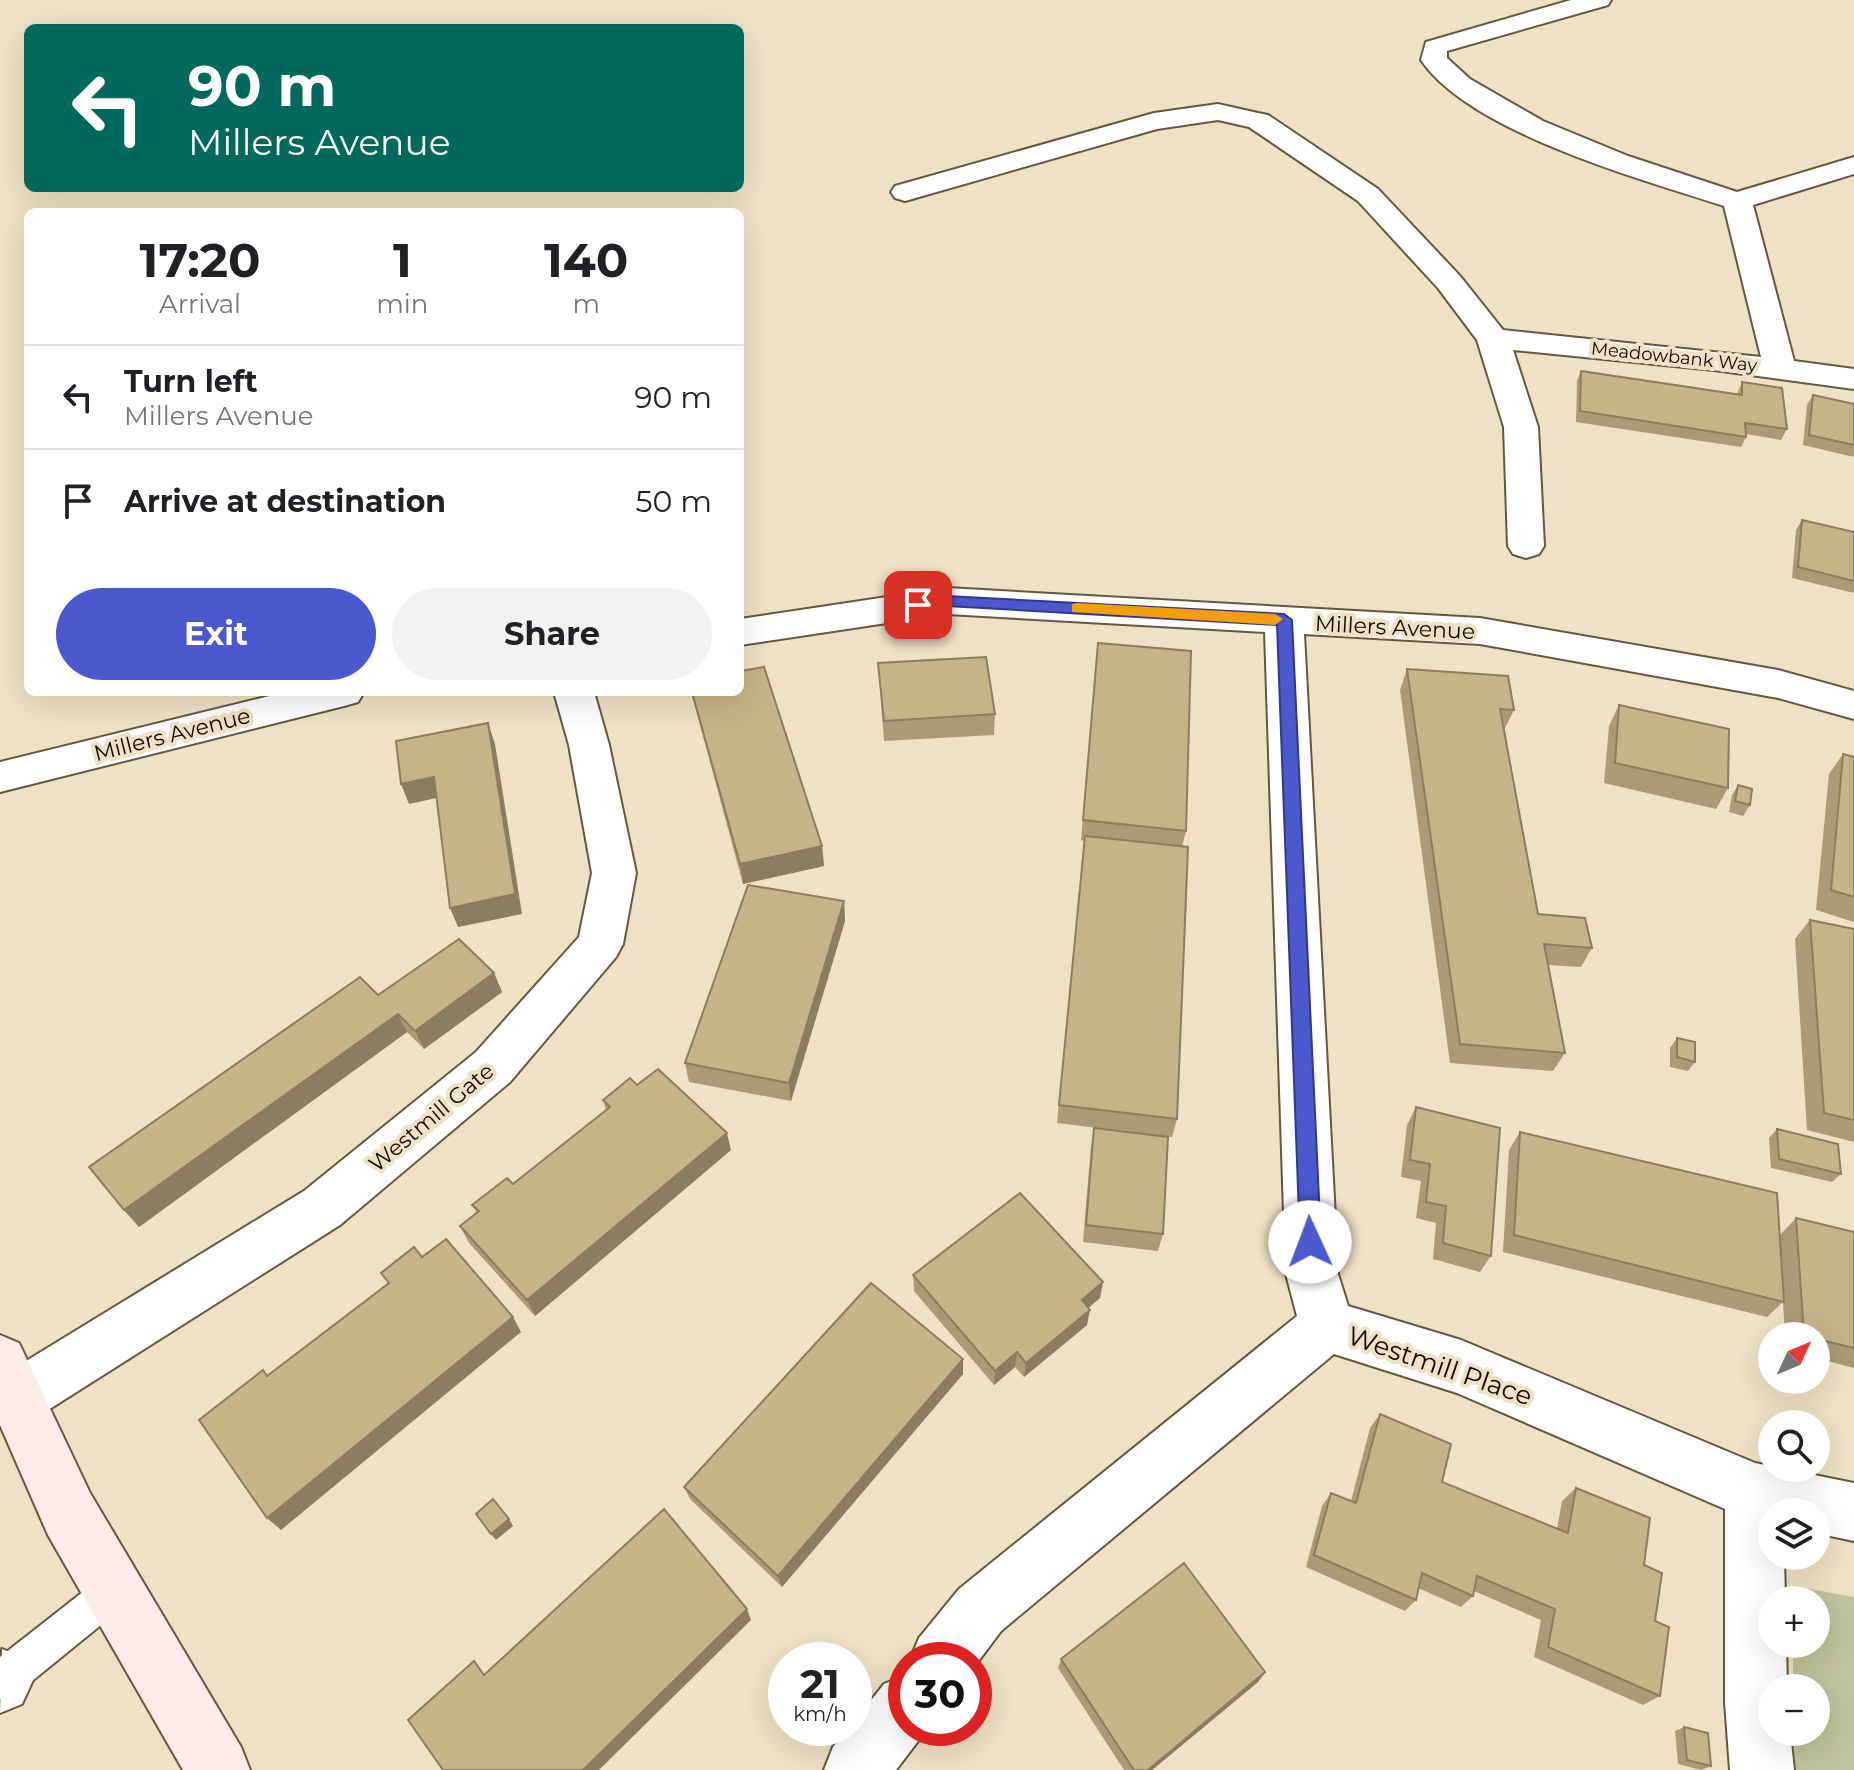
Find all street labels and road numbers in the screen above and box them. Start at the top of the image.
street label: Meadowbank Way [1590,337,1758,377]
street label: Millers Avenue [1314,610,1476,645]
street label: Millers Avenue [91,702,253,767]
street label: Westmill Gate [363,1057,499,1177]
street label: Westmill Place [1344,1319,1536,1413]

